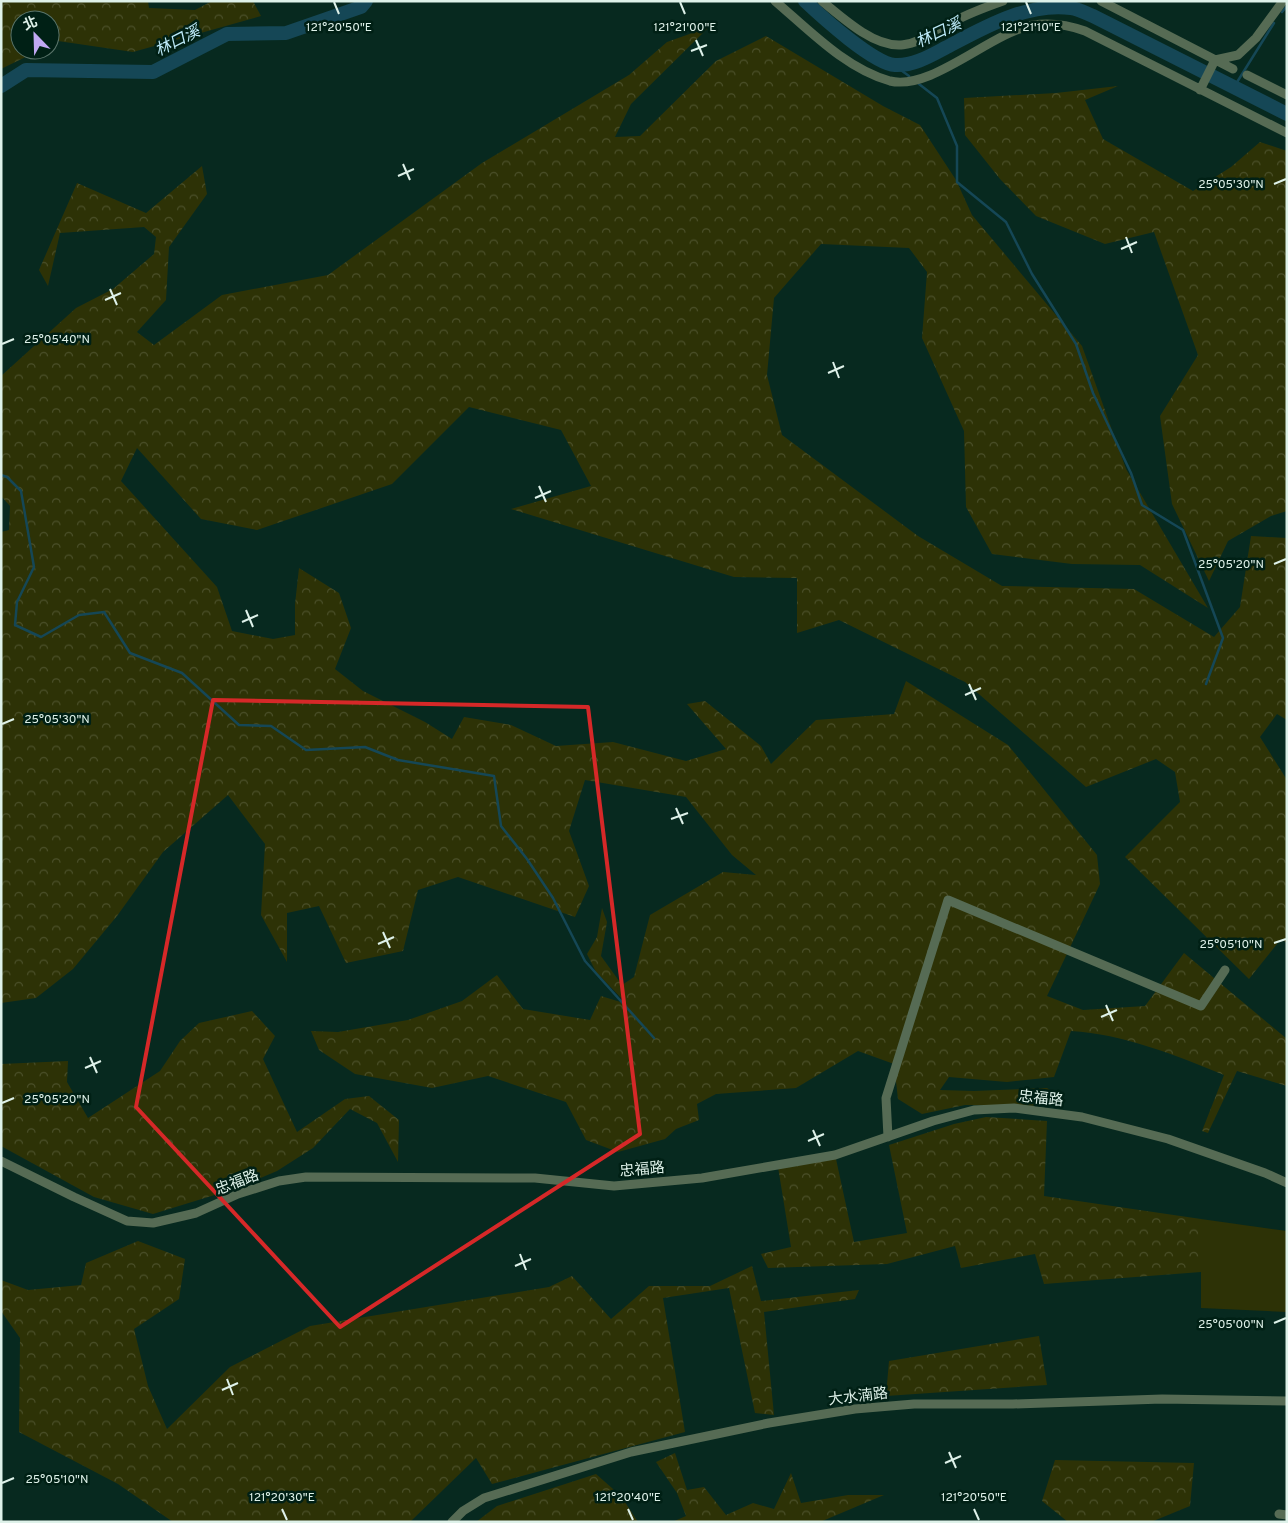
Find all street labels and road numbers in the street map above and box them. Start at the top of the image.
street label: 忠福路 [1017,1088,1064,1111]
street label: 忠福路 [619,1159,665,1182]
street label: 忠福路 [213,1166,262,1200]
street label: 大水湳路 [827,1384,889,1411]

